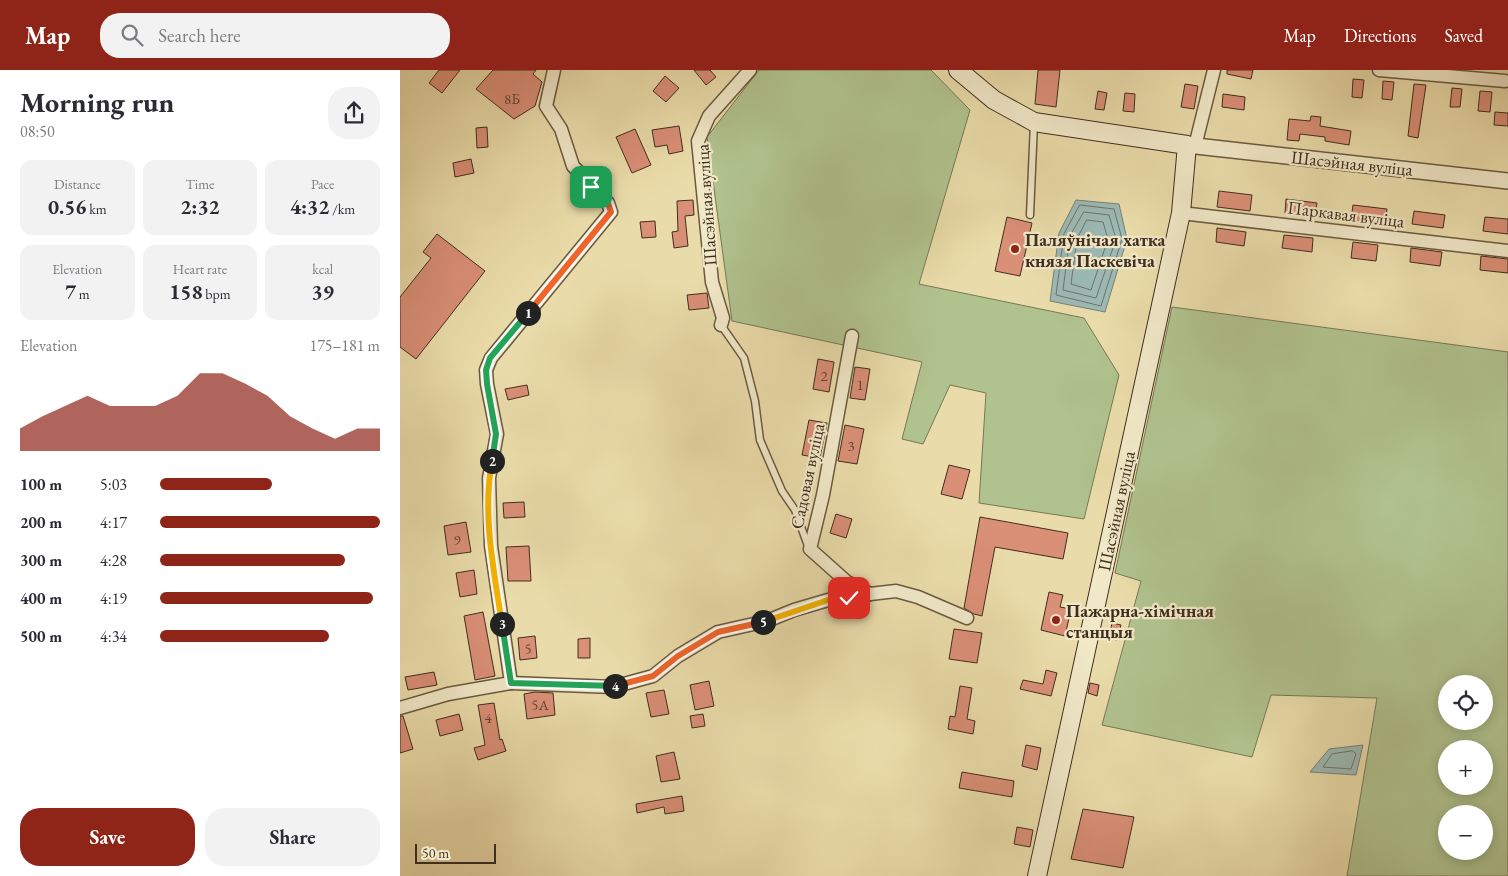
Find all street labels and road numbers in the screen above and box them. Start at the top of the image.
street label: Шасэйная вуліца [690,142,722,267]
street label: Шасэйная вуліца [1290,145,1415,181]
street label: Паркавая вуліца [1286,195,1407,233]
street label: Садовая вуліца [785,420,830,531]
street label: Шасэйная вуліца [1092,448,1140,573]

